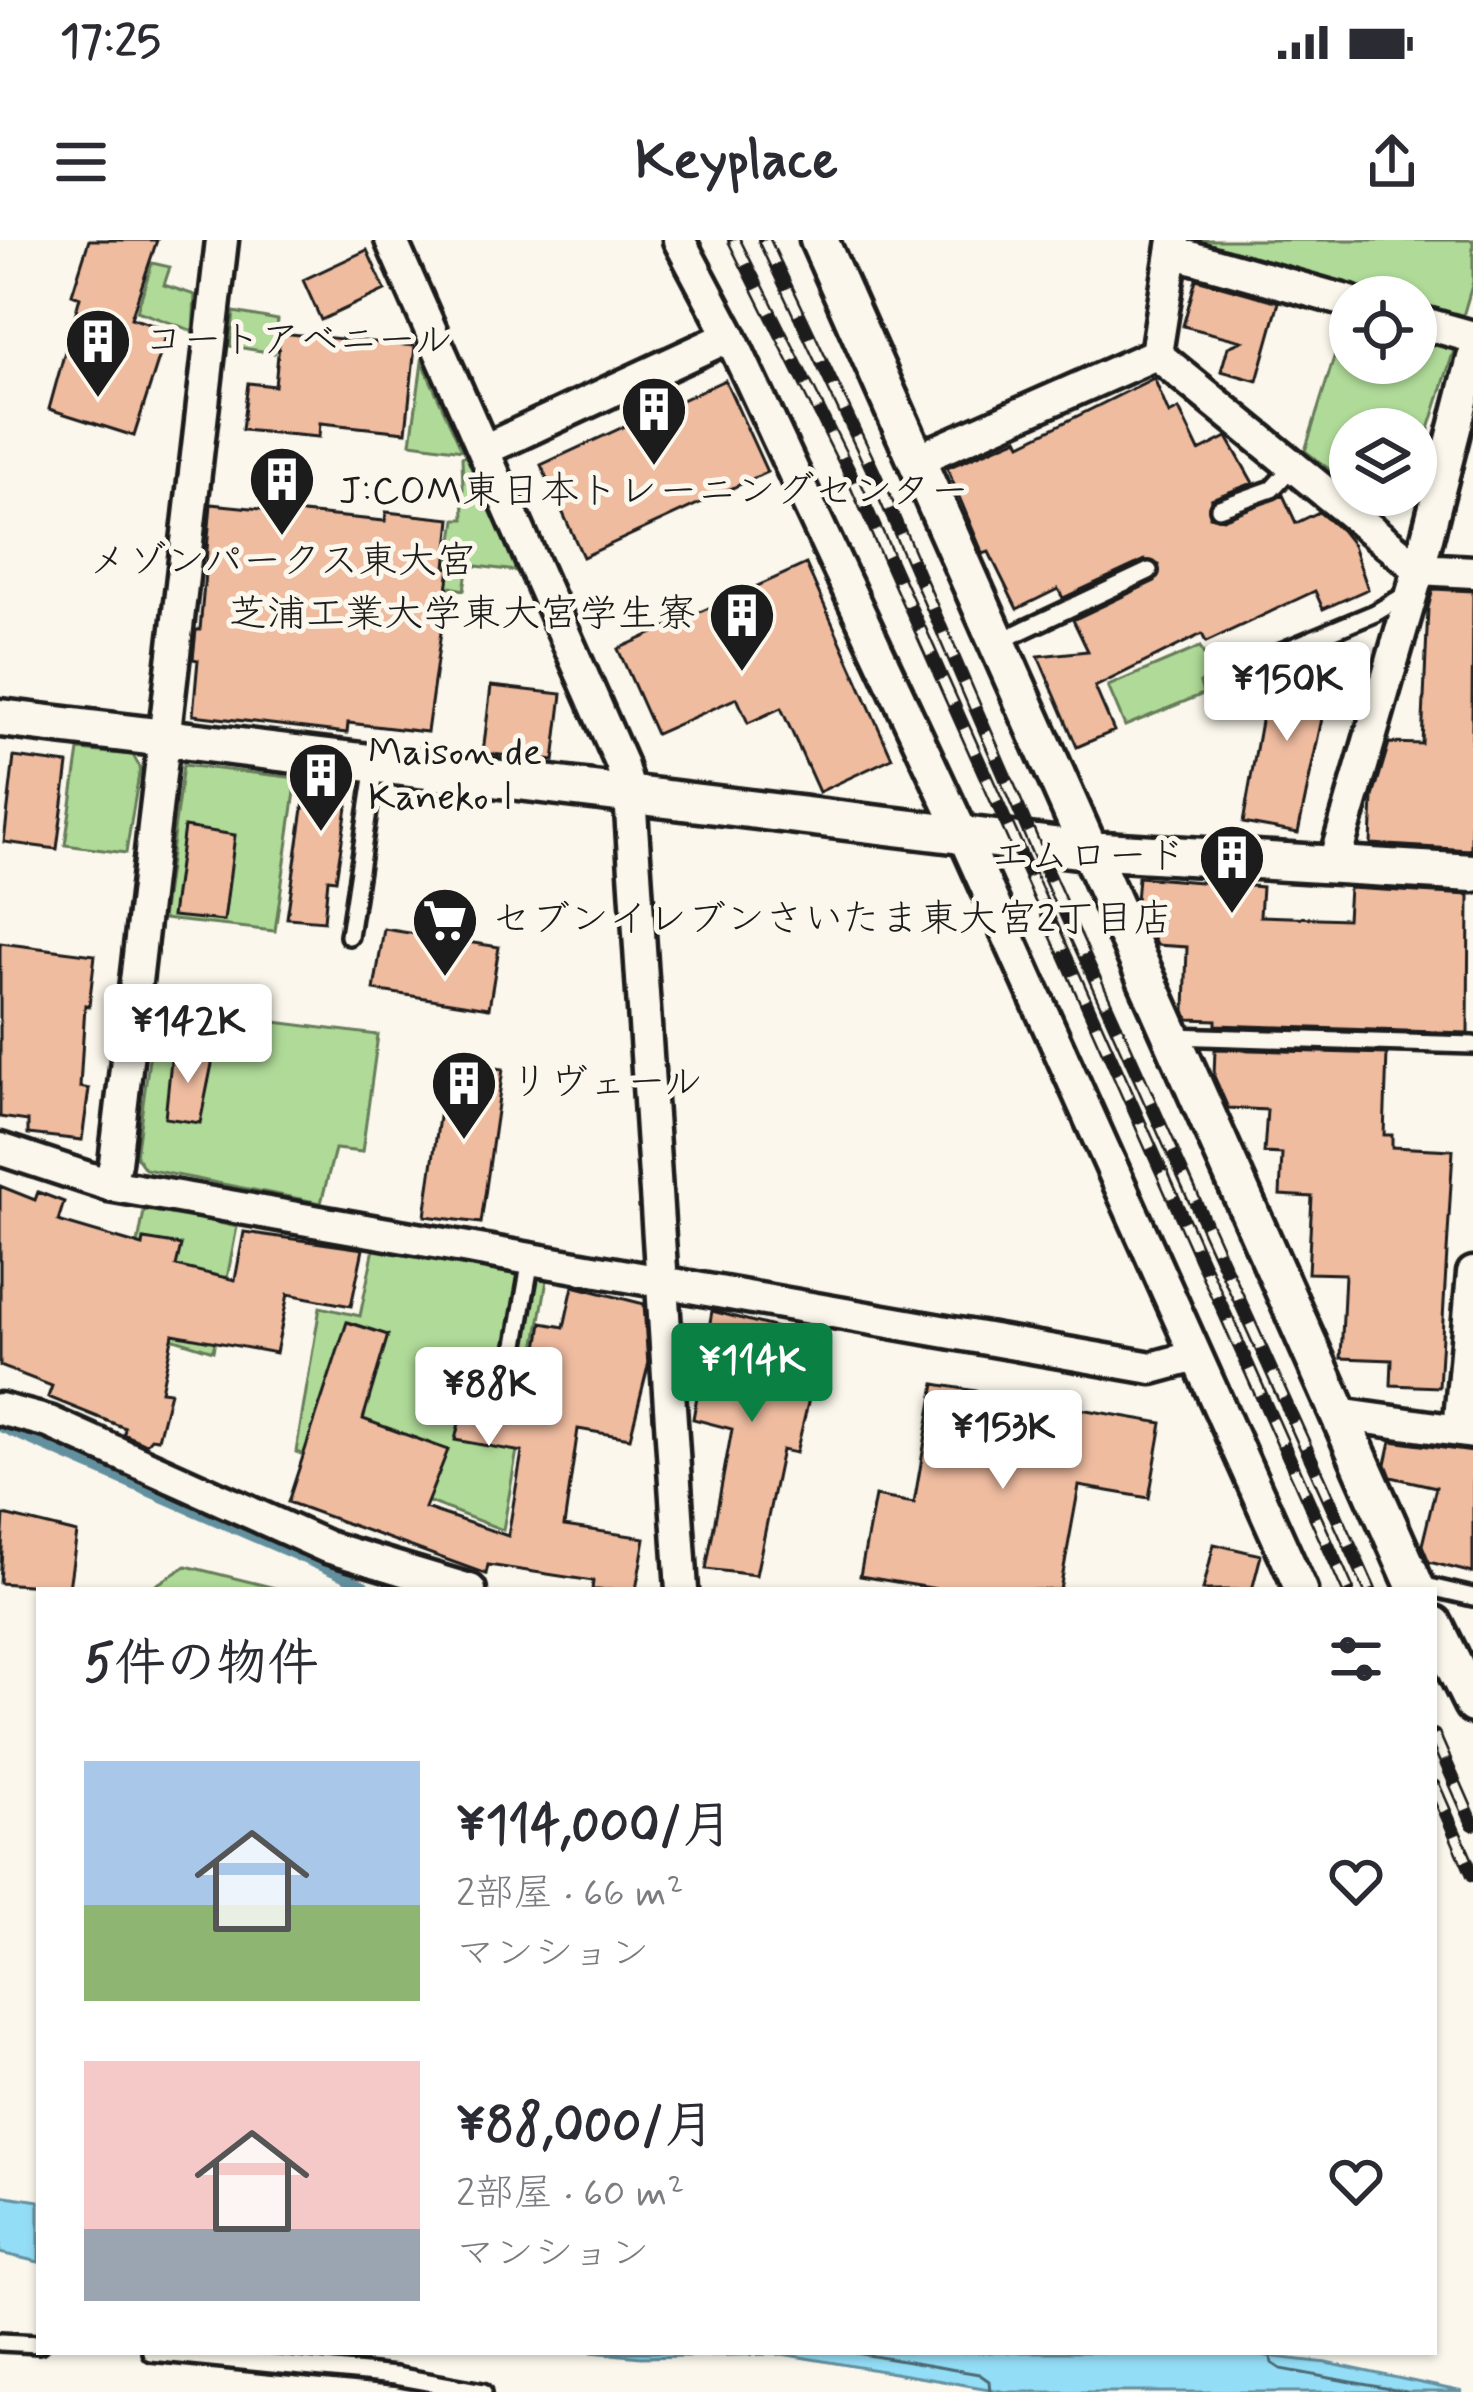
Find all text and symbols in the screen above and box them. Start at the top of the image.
text: 17:25 [60,13,161,72]
text: Keyplace [635,127,838,198]
icon: menu [48,129,114,195]
icon: share [1359,129,1425,195]
map controls [1329,276,1437,516]
button: locate [1329,276,1437,384]
building icon: コートアベニール [63,306,133,400]
place label: コートアベニール [144,316,453,367]
building icon: J:COM東日本トレーニングセンター [619,374,689,468]
button: layers [1329,408,1437,516]
building icon: メゾンパークス東大宮 [247,444,317,538]
place label: J:COM東日本トレーニングセンター [339,467,969,518]
place label: メゾンパークス東大宮 [88,537,476,588]
building icon: 芝浦工業大学東大宮学生寮 [707,580,777,674]
place label: 芝浦工業大学東大宮学生寮 [228,590,696,641]
pin: ¥150K [1203,642,1371,744]
text: ¥150K [1231,655,1343,706]
place label: Maison de KanekoⅠ [368,728,542,824]
building icon: Maison de KanekoⅠ [286,740,356,834]
building icon: エムロード [1197,822,1267,916]
place label: エムロード [991,832,1186,883]
supermarket icon: セブンイレブンさいたま東大宮2丁目店 [410,885,480,979]
place label: セブンイレブンさいたま東大宮2丁目店 [492,895,1173,946]
pin: ¥142K [104,984,272,1086]
text: ¥142K [131,997,245,1048]
building icon: リヴェール [429,1048,499,1142]
place label: リヴェール [510,1058,703,1109]
pin: ¥114K [668,1323,836,1425]
text: ¥114K [698,1336,806,1387]
pin: ¥88K [418,1347,560,1449]
text: ¥88K [442,1360,536,1411]
pin: ¥153K [919,1390,1087,1492]
text: ¥153K [951,1403,1055,1454]
icon: filters [1323,1626,1389,1692]
text: 5件の物件 [84,1632,319,1698]
text: ¥114,000/月 [456,1794,733,1860]
icon: home [180,1809,324,1953]
icon: heart [1323,1848,1389,1914]
text: 2部屋 · 66 m² [456,1869,684,1920]
text: マンション [456,1929,649,1980]
text: ¥88,000/月 [456,2094,715,2160]
icon: home [180,2109,324,2253]
icon: heart [1323,2148,1389,2214]
text: 2部屋 · 60 m² [456,2169,684,2220]
text: マンション [456,2229,649,2280]

